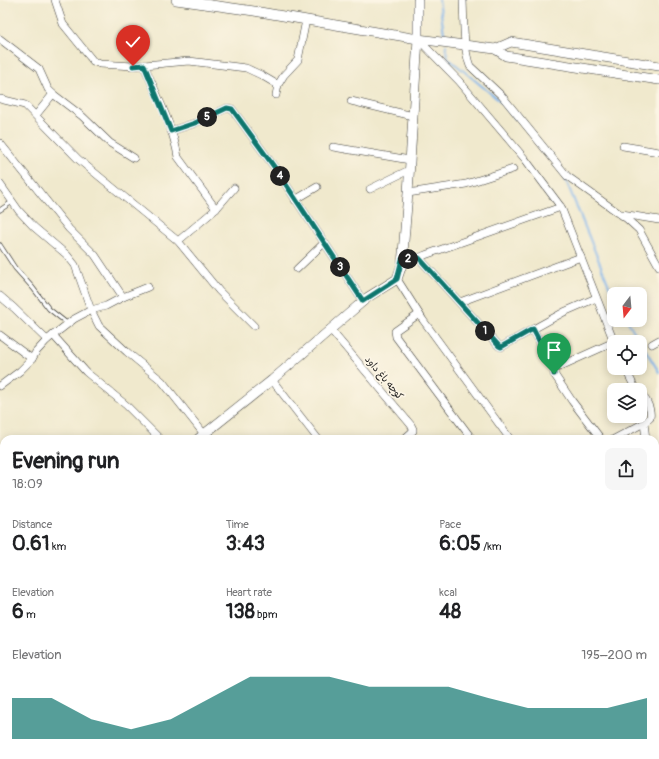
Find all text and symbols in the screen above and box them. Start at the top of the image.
pin [116,25,150,66]
icon: check [122,31,144,53]
pin: 5 [197,107,217,127]
text: 5 [204,110,210,123]
pin: 4 [270,166,290,186]
text: 4 [277,169,283,182]
pin: 2 [398,249,418,269]
text: 2 [405,252,411,265]
pin: 3 [330,257,350,277]
text: 3 [337,260,343,273]
north arrow [607,287,647,327]
map controls [607,287,647,423]
pin: 1 [475,321,495,341]
text: 1 [483,324,487,337]
pin [537,333,571,374]
button: locate [607,335,647,375]
icon: arrive [543,339,565,361]
street label: کوچه باغ داود [361,354,406,403]
button: layers [607,383,647,423]
text: Evening run [12,447,120,475]
button: share [605,448,647,490]
text: 18:09 [12,476,43,492]
text: Distance [12,518,52,531]
text: Time [226,518,249,531]
text: Pace [439,518,461,531]
text: 0.61 [12,531,50,556]
text: 3:43 [226,531,265,556]
text: 6:05 [439,531,481,556]
text: km [50,540,66,553]
text: /km [481,540,502,553]
text: Elevation [12,586,54,599]
text: Heart rate [226,586,272,599]
text: kcal [439,586,457,599]
text: 6 [12,599,24,624]
text: 138 [226,599,255,624]
text: 48 [439,599,461,624]
text: m [24,608,36,621]
text: bpm [255,608,277,621]
text: Elevation [12,647,62,663]
text: 195–200 m [581,647,647,663]

